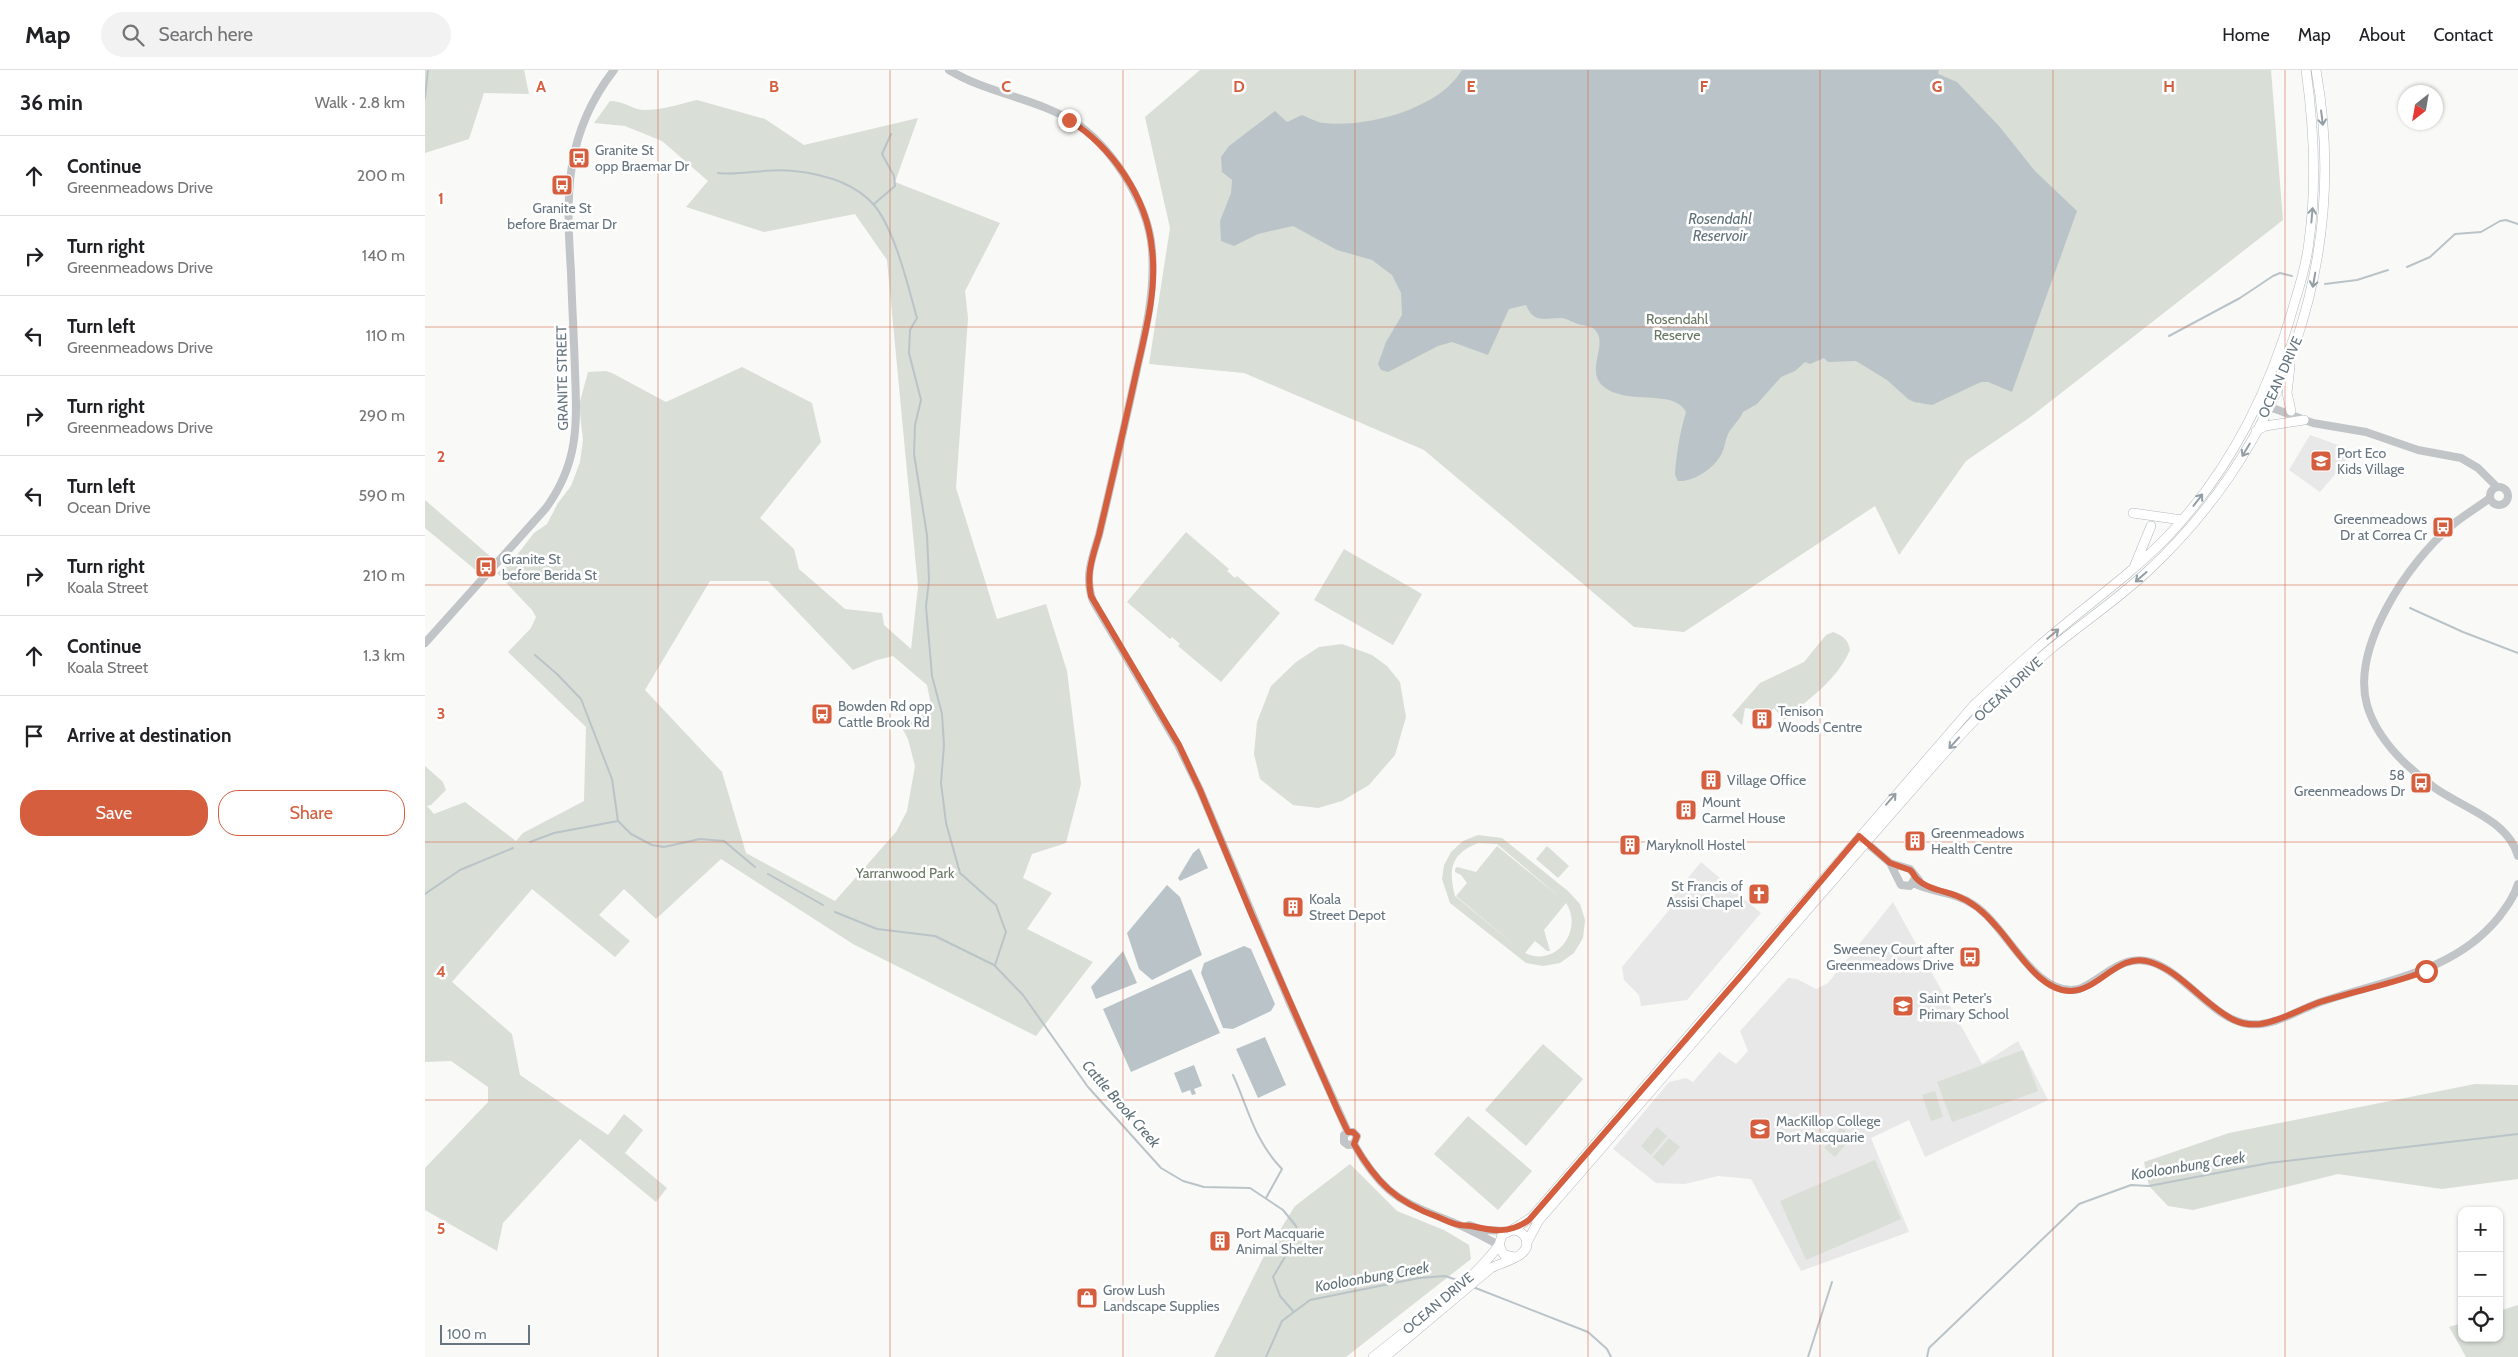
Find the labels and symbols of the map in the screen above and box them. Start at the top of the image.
text: A [536,77,546,96]
text: B [769,77,779,96]
text: C [1001,77,1011,96]
text: D [1233,77,1245,96]
text: E [1466,77,1476,96]
text: F [1700,77,1709,96]
text: G [1932,77,1942,96]
text: H [2163,77,2175,96]
north arrow [2398,85,2443,130]
route end [1058,109,1081,132]
one-way arrow [2317,110,2327,126]
place label: Granite St opp Braemar Dr [595,141,690,175]
bus stop icon: Granite St opp Braemar Dr [567,146,591,170]
bus stop icon: Granite St before Braemar Dr [550,173,574,197]
text: 1 [438,189,444,208]
place label: Granite St before Braemar Dr [507,199,617,233]
one-way arrow [2307,207,2317,223]
water label: Rosendahl Reservoir [1688,210,1752,245]
one-way arrow [2309,271,2319,287]
park label: Rosendahl Reserve [1646,310,1709,344]
street label: GRANITE STREET [552,325,572,431]
street label: OCEAN DRIVE [2254,333,2306,421]
one-way arrow [2240,442,2250,456]
place label: Port Eco Kids Village [2337,444,2405,478]
text: 2 [437,447,445,466]
school or university icon: Port Eco Kids Village [2309,449,2333,473]
one-way arrow [2193,494,2204,507]
place label: Greenmeadows Dr at Correa Cr [2334,510,2428,544]
bus stop icon: Greenmeadows Dr at Correa Cr [2431,515,2455,539]
place label: Granite St before Berida St [502,550,597,584]
bus stop icon: Granite St before Berida St [474,555,498,579]
one-way arrow [2135,572,2148,583]
one-way arrow [2047,628,2060,639]
street label: OCEAN DRIVE [1970,652,2046,725]
place label: Bowden Rd opp Cattle Brook Rd [838,697,933,731]
bus stop icon: Bowden Rd opp Cattle Brook Rd [810,702,834,726]
place label: Tenison Woods Centre [1778,702,1862,736]
text: 3 [437,704,445,723]
building icon: Tenison Woods Centre [1750,707,1774,731]
one-way arrow [1948,736,1960,749]
place label: 58 Greenmeadows Dr [2294,766,2406,800]
building icon: Village Office [1699,768,1723,792]
place label: Village Office [1727,771,1806,789]
bus stop icon: 58 Greenmeadows Dr [2409,771,2433,795]
place label: Mount Carmel House [1702,793,1785,827]
one-way arrow [1885,793,1897,806]
building icon: Mount Carmel House [1674,798,1698,822]
place label: Greenmeadows Health Centre [1931,824,2024,858]
building icon: Greenmeadows Health Centre [1903,829,1927,853]
building icon: Maryknoll Hostel [1618,833,1642,857]
place label: Maryknoll Hostel [1646,836,1746,854]
park label: Yarranwood Park [855,864,955,882]
place label: St Francis of Assisi Chapel [1667,877,1744,911]
church icon: St Francis of Assisi Chapel [1747,882,1771,906]
place label: Koala Street Depot [1309,890,1386,924]
building icon: Koala Street Depot [1281,895,1305,919]
place label: Sweeney Court after Greenmeadows Drive [1826,940,1955,974]
bus stop icon: Sweeney Court after Greenmeadows Drive [1958,945,1982,969]
route start [2415,960,2438,983]
text: 4 [436,962,446,981]
place label: Saint Peter's Primary School [1919,989,2009,1023]
school or university icon: Saint Peter's Primary School [1891,994,1915,1018]
water label: Cattle Brook Creek [1078,1057,1164,1152]
place label: MacKillop College Port Macquarie [1776,1112,1881,1146]
school or university icon: MacKillop College Port Macquarie [1748,1117,1772,1141]
water label: Kooloonbung Creek [2129,1148,2247,1184]
text: 5 [437,1219,445,1238]
place label: Port Macquarie Animal Shelter [1236,1224,1325,1258]
building icon: Port Macquarie Animal Shelter [1208,1229,1232,1253]
water label: Kooloonbung Creek [1313,1258,1431,1296]
street label: OCEAN DRIVE [1399,1268,1477,1338]
place label: Grow Lush Landscape Supplies [1103,1281,1220,1315]
shop icon: Grow Lush Landscape Supplies [1075,1286,1099,1310]
scale bar [440,1322,530,1345]

